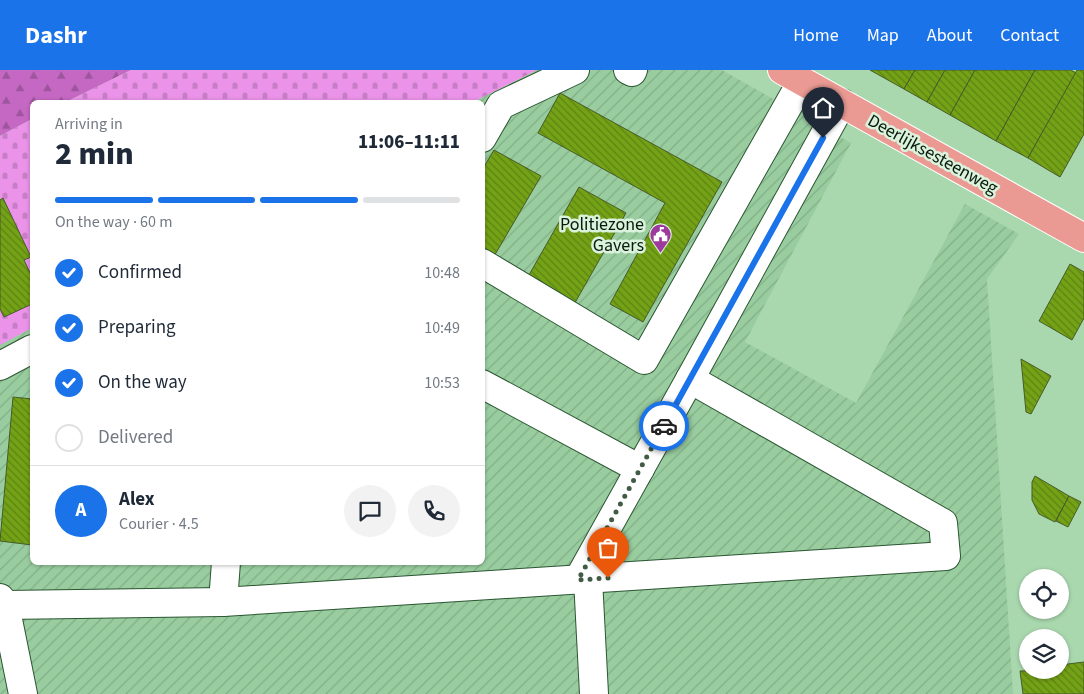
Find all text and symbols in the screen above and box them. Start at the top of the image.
text: Dashr [25,18,87,53]
text: Home [793,23,839,48]
text: Map [867,23,899,48]
text: About [927,23,972,48]
text: Contact [1000,23,1059,48]
pin [802,87,844,138]
icon: home [809,94,837,122]
street label: Deerlijksesteenweg [863,108,1002,201]
text: Arriving in [55,113,123,135]
text: 11:06–11:11 [358,129,460,156]
text: 2 min [55,131,134,177]
text: On the way · 60 m [55,211,172,233]
place label: Politiezone Gavers [560,212,644,258]
public building icon: Politiezone Gavers [648,222,672,253]
icon: check [55,259,83,287]
text: Confirmed [98,259,182,286]
text: 10:48 [424,262,460,284]
icon: check [55,314,83,342]
text: Preparing [98,314,176,341]
text: 10:49 [424,317,460,339]
icon: check [55,369,83,397]
text: On the way [98,369,187,396]
text: 10:53 [424,372,460,394]
courier [639,401,689,451]
icon: car [650,412,678,440]
text: Delivered [98,424,173,451]
button: chat [344,485,396,537]
button: phone [408,485,460,537]
text: Alex [119,486,155,513]
text: A [76,497,86,524]
text: Courier · 4.5 [119,513,199,535]
pin [587,527,629,578]
icon: bag [594,534,622,562]
map controls [1019,569,1069,679]
button: locate [1019,569,1069,619]
button: layers [1019,629,1069,679]

